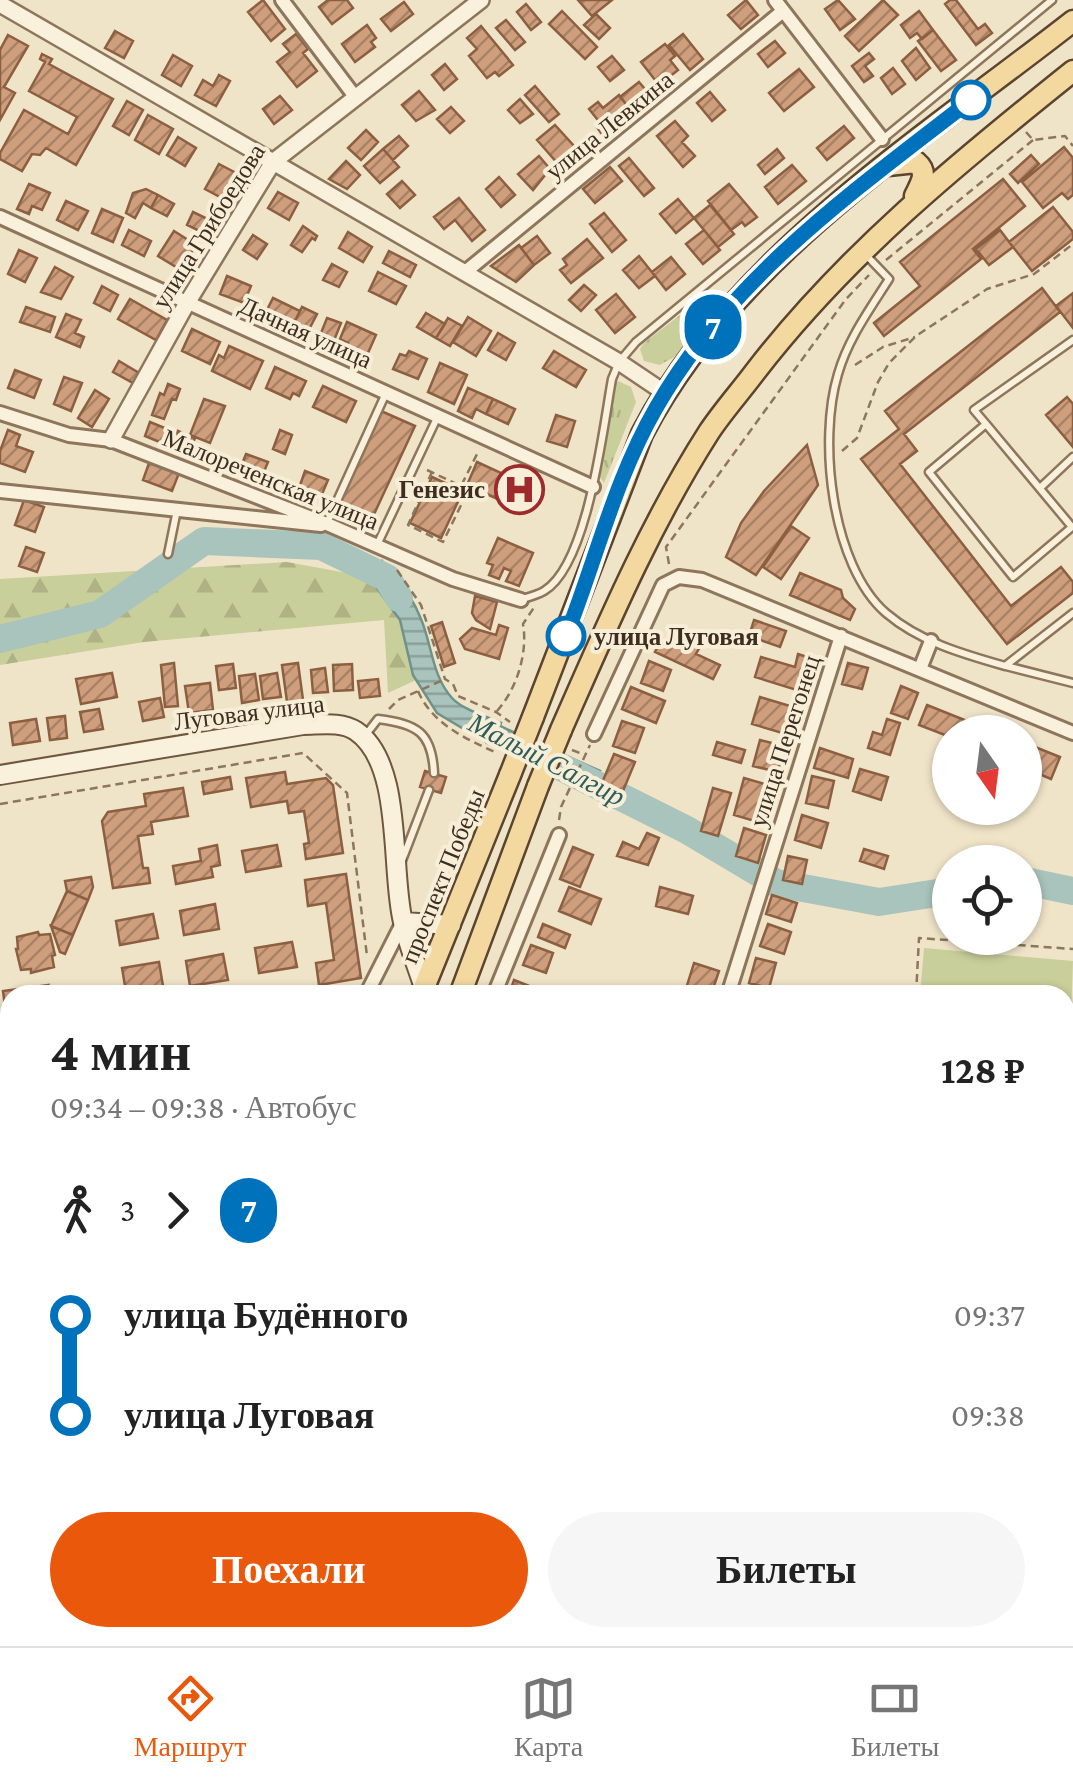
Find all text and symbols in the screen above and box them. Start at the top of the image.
street label: улица Левкина [540,66,678,185]
unlabelled marker [952,81,990,119]
street label: улица Грибоедова [147,139,270,314]
street label: Дачная улица [235,291,376,374]
line badge: 7 [680,294,746,360]
text: 7 [705,308,721,347]
street label: Малореченская улица [159,424,383,535]
hospital icon: Генезис [494,463,546,515]
place label: Генезис [399,476,485,503]
marker: улица Луговая [547,617,585,655]
place label: улица Луговая [594,623,759,650]
street label: улица Перегонец [744,652,825,831]
street label: Луговая улица [172,690,326,735]
water label: Малый Салгир [463,706,630,812]
north arrow [932,715,1042,825]
map controls [932,715,1042,955]
street label: проспект Победы [395,785,490,967]
button: locate [932,845,1042,955]
text: 4 мин [50,1021,191,1082]
text: 128 ₽ [941,1049,1025,1091]
text: 09:34 – 09:38 · Автобус [50,1089,357,1125]
icon: walk [50,1183,105,1238]
icon: forward [150,1183,205,1238]
text: 7 [240,1191,257,1230]
text: 3 [120,1192,135,1228]
text: улица Будённого [124,1294,408,1336]
text: 09:37 [954,1297,1025,1333]
text: улица Луговая [124,1394,374,1436]
text: 09:38 [951,1397,1025,1433]
button: Поехали [50,1512,528,1627]
button: Билеты [548,1512,1025,1627]
tab: Маршрут [134,1671,246,1763]
tab: Карта [514,1671,583,1763]
tab: Билеты [851,1671,939,1763]

